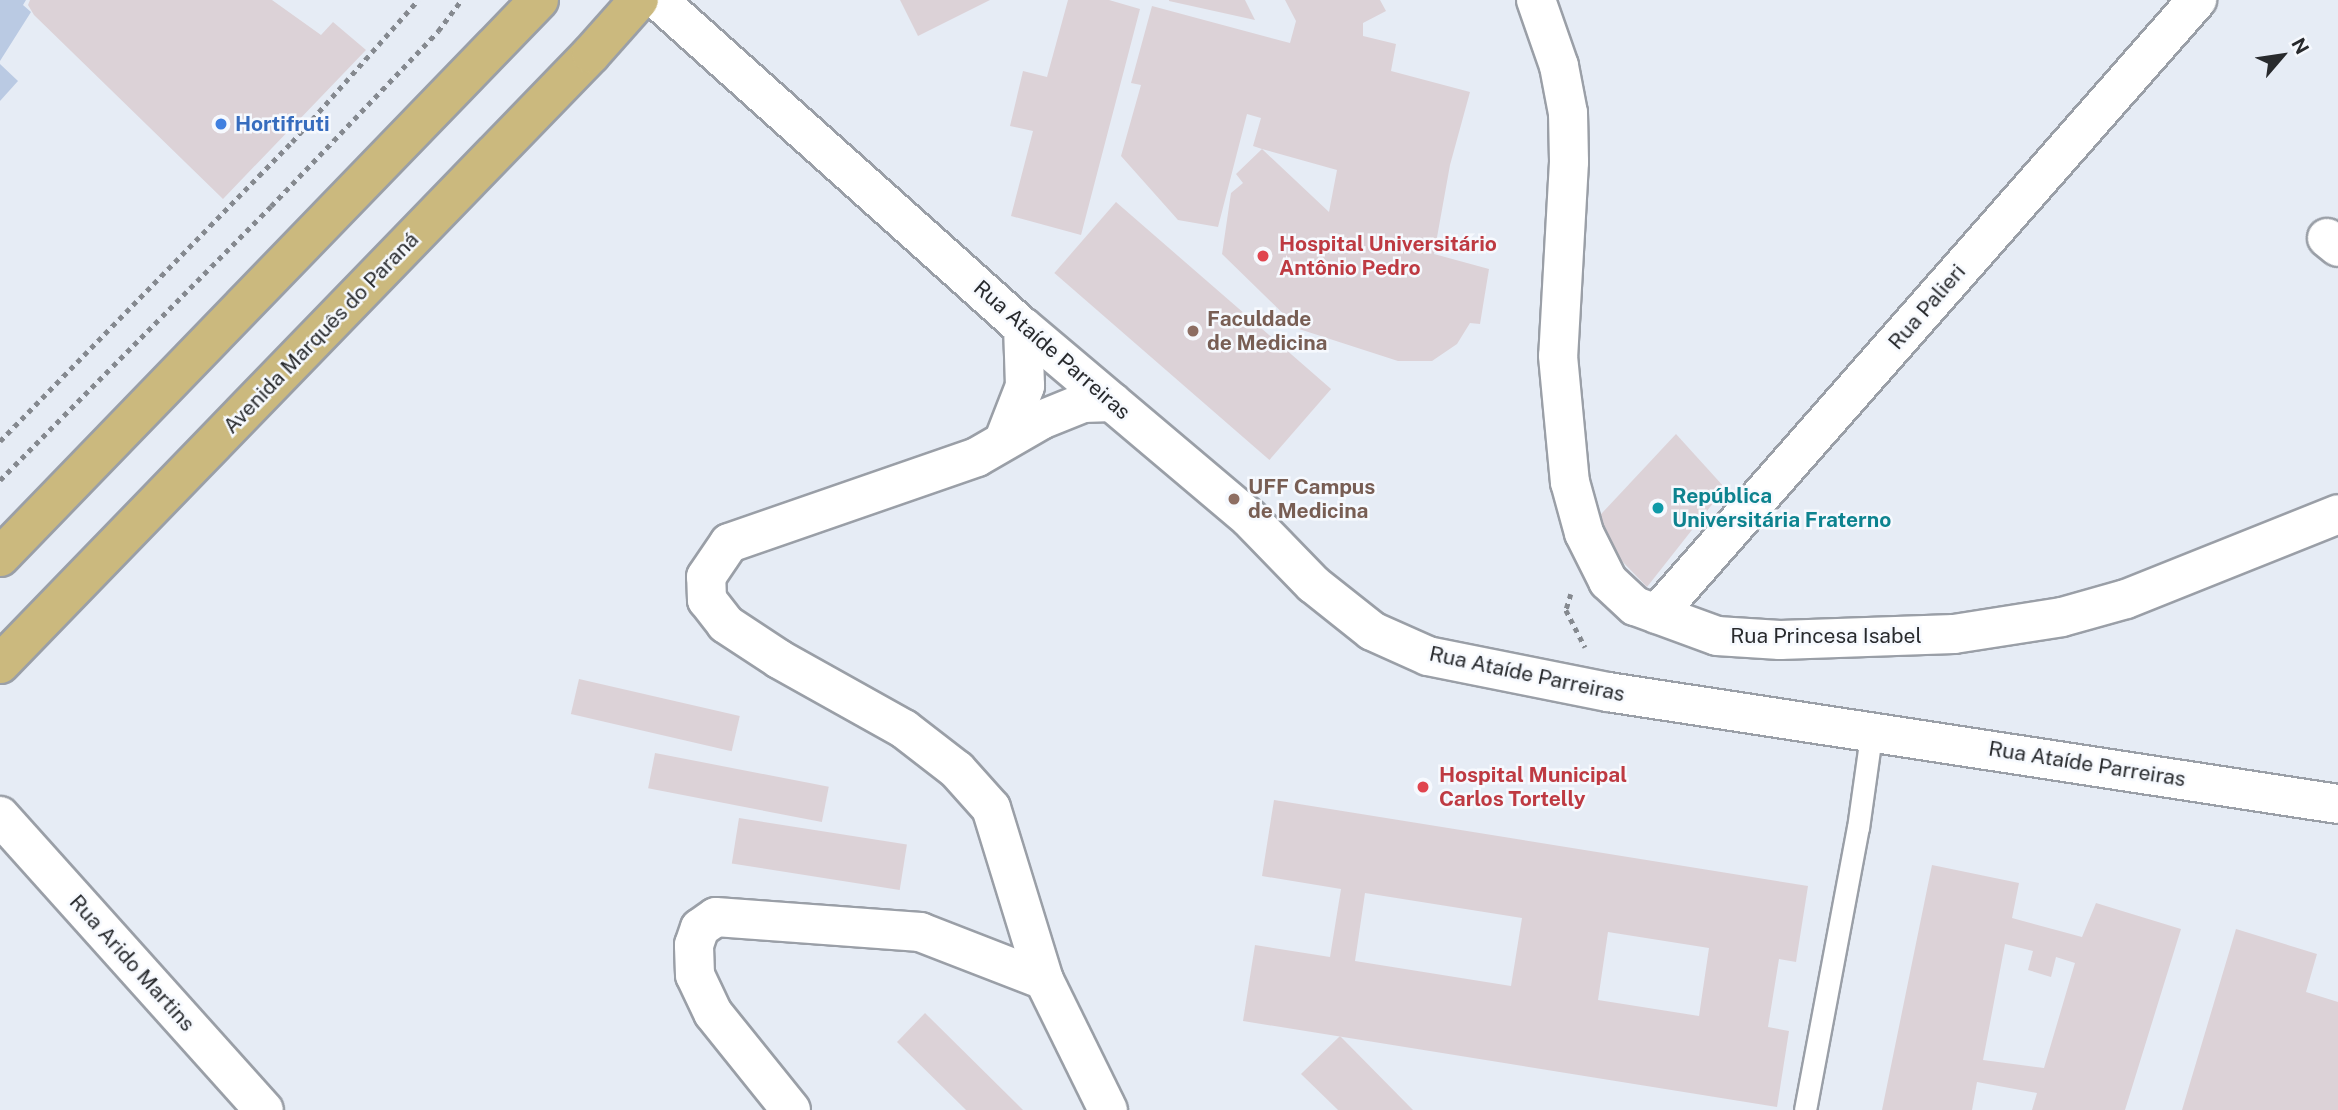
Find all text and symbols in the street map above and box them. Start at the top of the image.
north arrow [2247,21,2317,91]
text: N [2287,34,2314,58]
place label: Hortifruti [235,111,330,137]
marker: Hortifruti [213,116,229,132]
street label: Avenida Marquês do Paraná [218,227,424,439]
place label: Hospital Universitário Antônio Pedro [1279,231,1497,281]
marker: Hospital Universitário Antônio Pedro [1253,246,1273,266]
street label: Rua Palieri [1883,259,1971,355]
street label: Rua Ataíde Parreiras [969,275,1135,425]
place label: Faculdade de Medicina [1207,306,1328,356]
marker: Faculdade de Medicina [1185,323,1201,339]
place label: UFF Campus de Medicina [1248,474,1375,524]
place label: República Universitária Fraterno [1672,483,1891,533]
marker: UFF Campus de Medicina [1226,491,1242,507]
marker: República Universitária Fraterno [1650,500,1666,516]
street label: Rua Princesa Isabel [1730,623,1922,649]
street label: Rua Ataíde Parreiras [1427,641,1627,707]
street label: Rua Ataíde Parreiras [1987,736,2187,792]
place label: Hospital Municipal Carlos Tortelly [1439,762,1627,812]
marker: Hospital Municipal Carlos Tortelly [1413,777,1433,797]
street label: Rua Arido Martins [64,890,200,1036]

